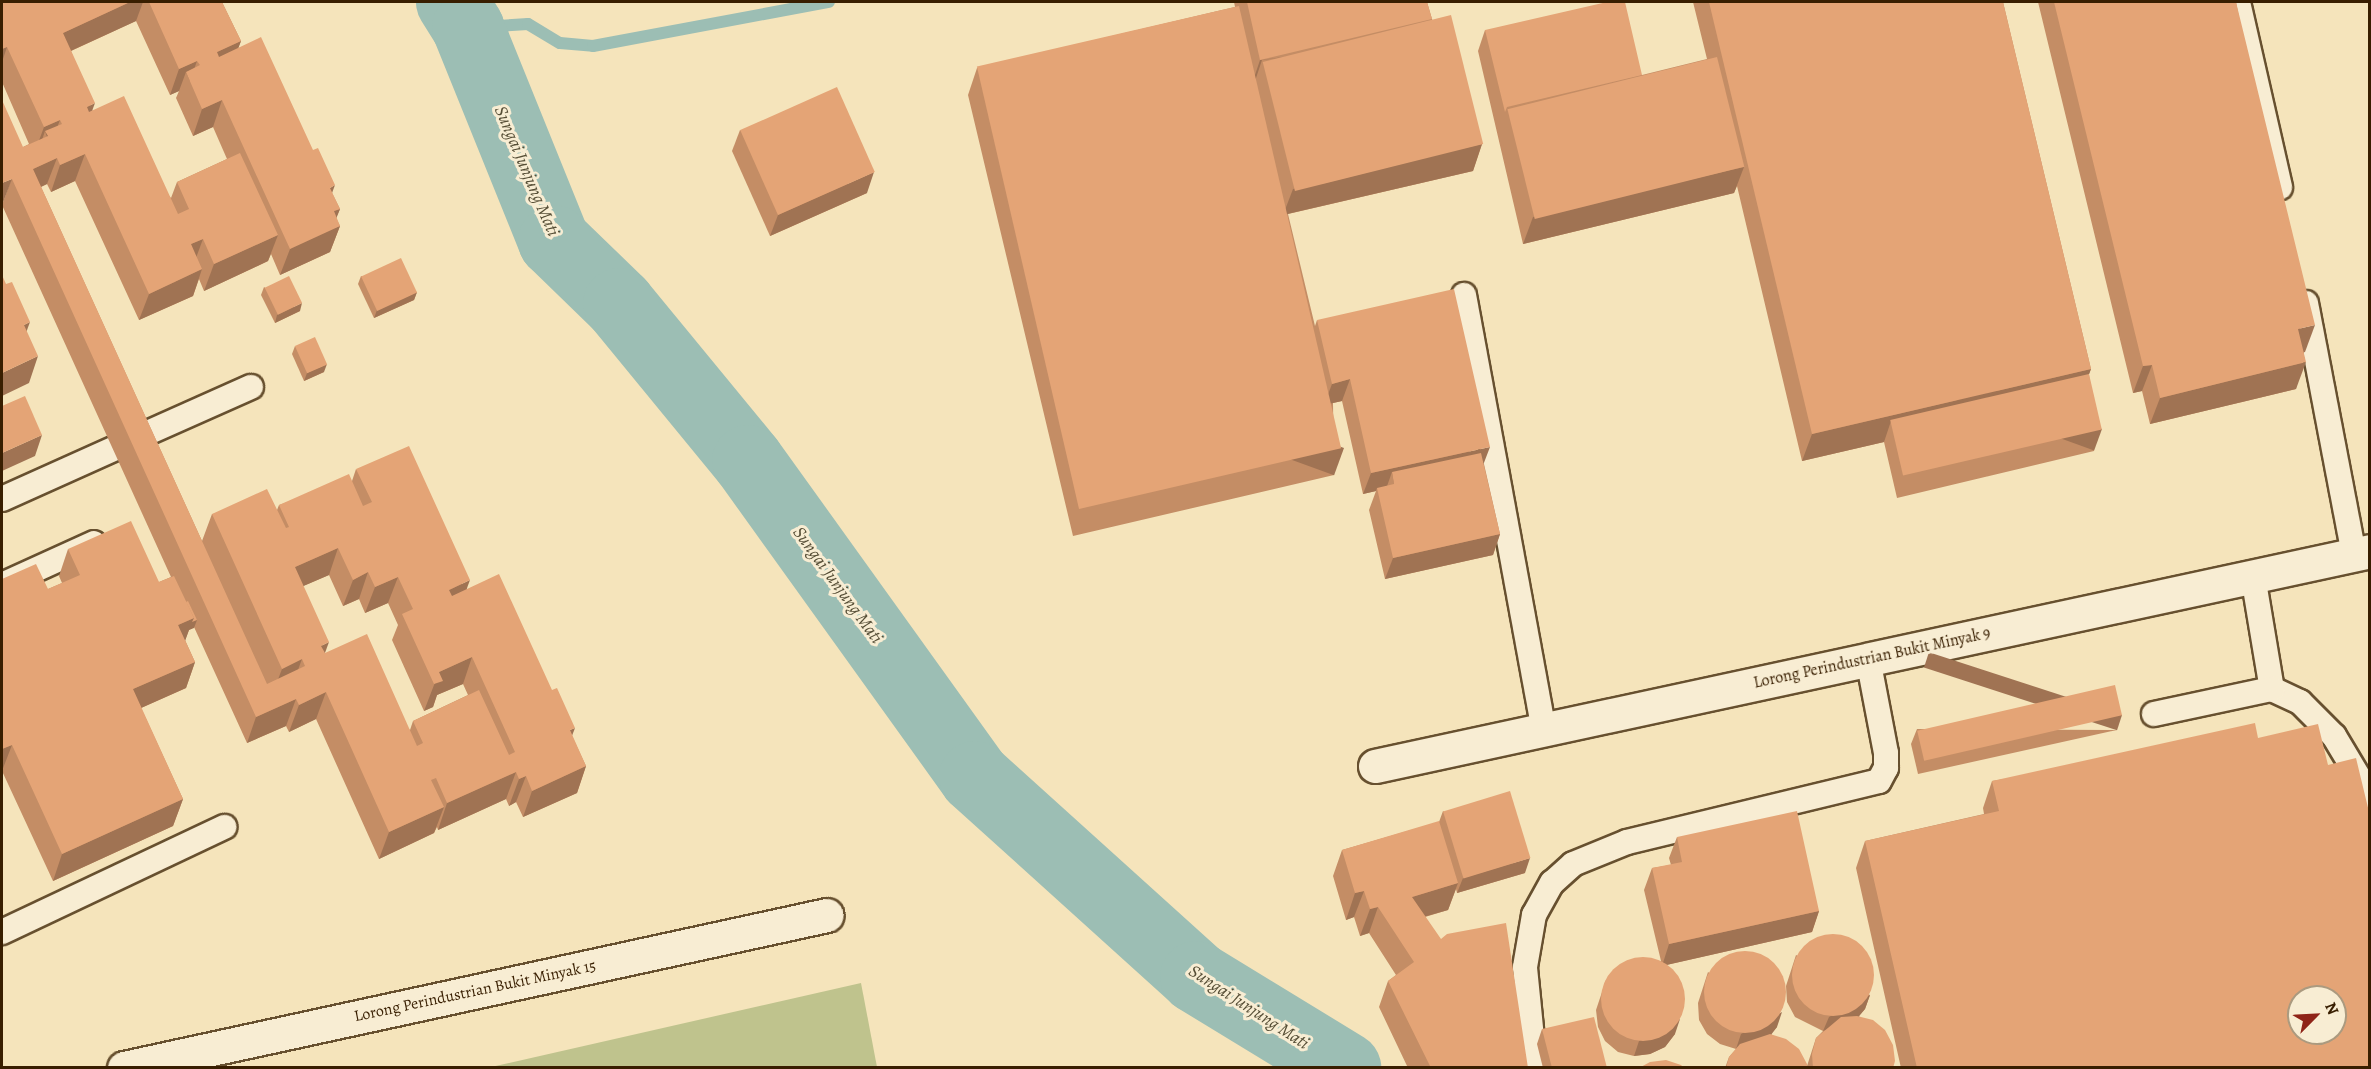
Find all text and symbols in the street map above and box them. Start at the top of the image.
water label: Sungai Junjung Mati [490,103,564,239]
water label: Sungai Junjung Mati [788,522,888,648]
street label: Lorong Perindustrian Bukit Minyak 9 [1752,623,1992,693]
street label: Lorong Perindustrian Bukit Minyak 15 [352,956,598,1026]
water label: Sungai Junjung Mati [1185,960,1313,1054]
north arrow [2287,985,2347,1045]
text: N [2319,999,2344,1018]

